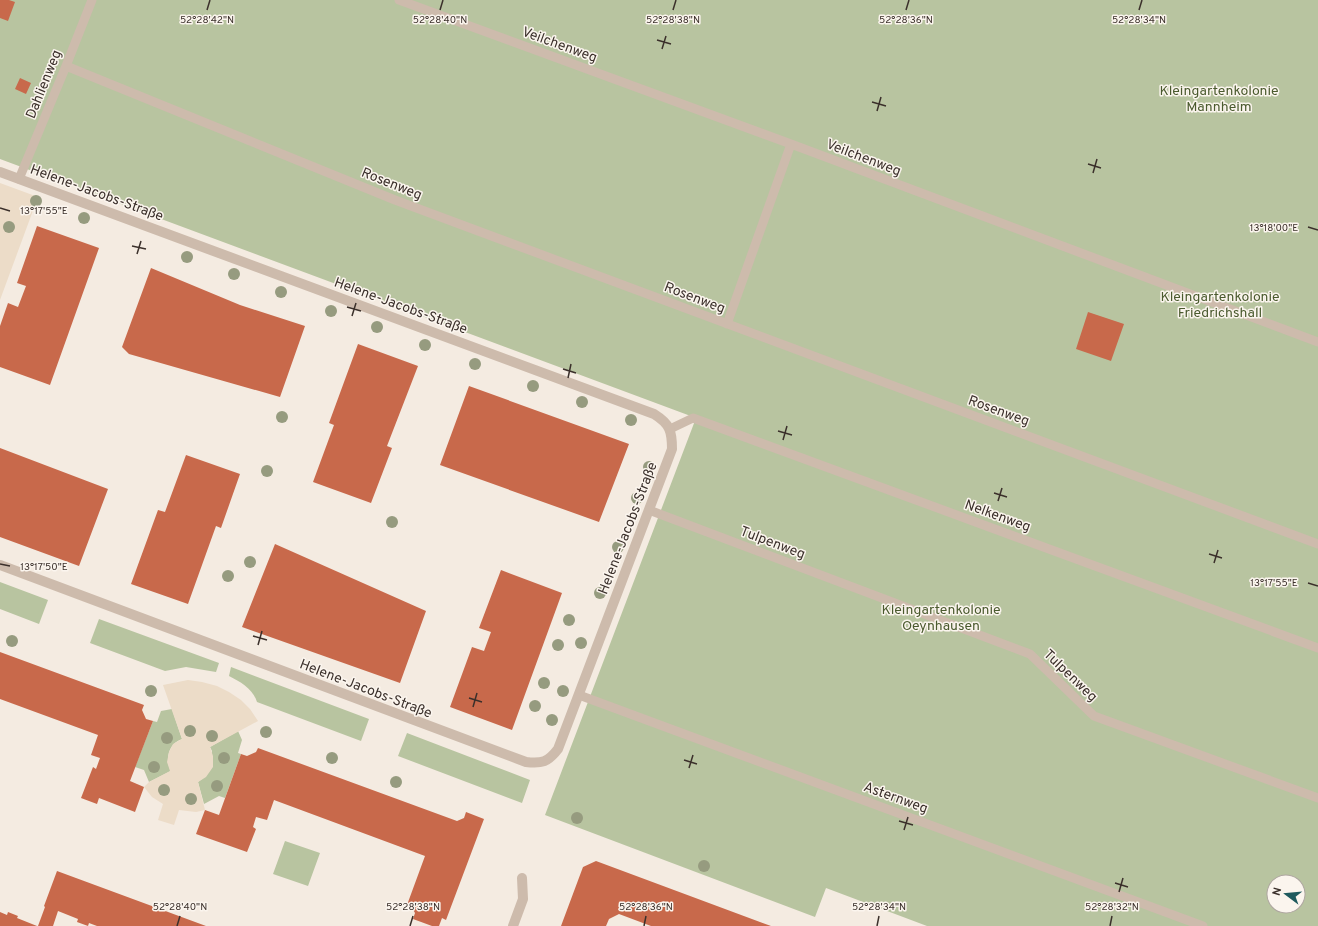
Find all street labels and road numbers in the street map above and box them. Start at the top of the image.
street label: Veilchenweg [520,24,599,67]
street label: Dahlienweg [23,48,66,121]
street label: Veilchenweg [824,136,903,180]
street label: Helene-Jacobs-Straße [28,161,165,225]
street label: Rosenweg [359,165,424,204]
street label: Helene-Jacobs-Straße [332,274,469,338]
street label: Rosenweg [662,279,727,318]
street label: Rosenweg [966,392,1031,430]
street label: Helene-Jacobs-Straße [595,460,662,597]
street label: Nelkenweg [962,497,1033,536]
street label: Tulpenweg [738,523,807,564]
street label: Tulpenweg [1040,646,1100,706]
street label: Helene-Jacobs-Straße [297,656,434,723]
street label: Asternweg [861,779,930,818]

